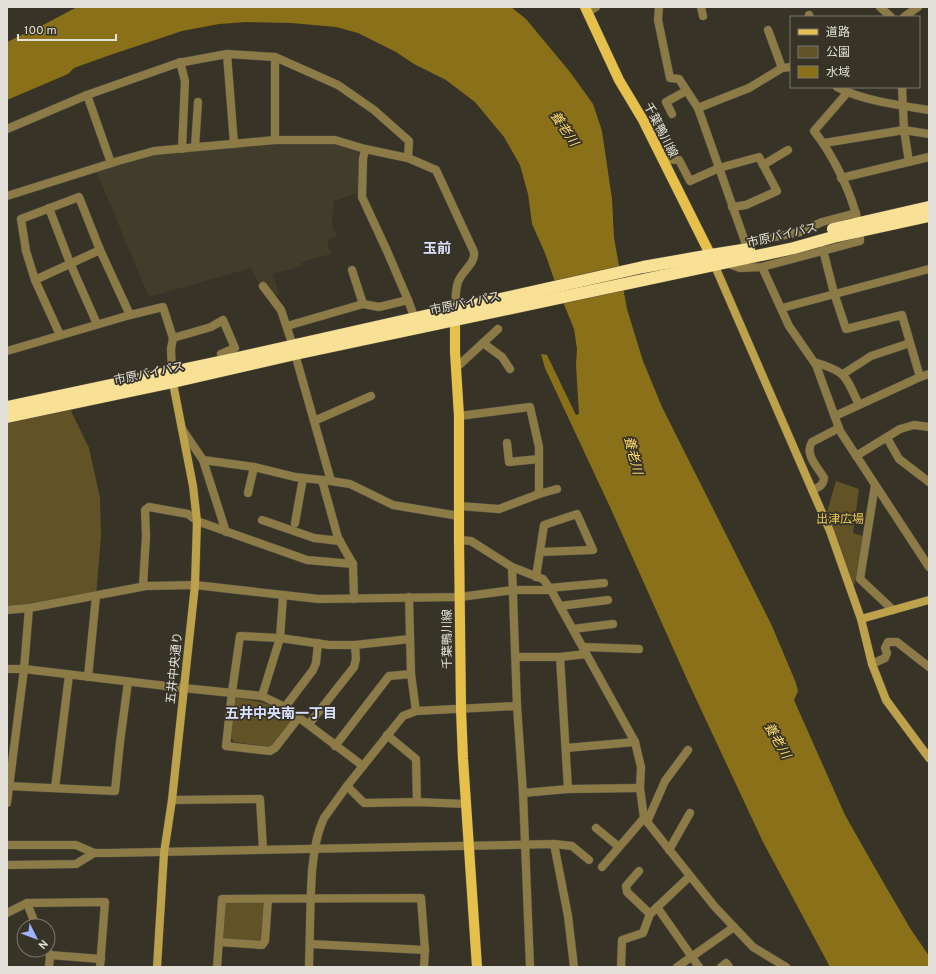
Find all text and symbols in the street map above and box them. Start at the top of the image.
scale bar [18,16,116,42]
legend [790,16,920,88]
text: 100 m [24,23,57,39]
text: 道路 [826,25,850,41]
text: 公園 [826,45,850,61]
text: 水域 [826,65,850,81]
street label: 千葉鴨川線 [639,100,681,161]
water label: 養老川 [546,108,582,151]
street label: 市原バイパス [745,220,819,252]
district label: 玉前 [423,240,451,258]
street label: 市原バイパス [428,289,502,319]
street label: 市原バイパス [112,359,186,389]
water label: 養老川 [620,435,645,478]
park label: 出津広場 [816,512,864,528]
street label: 千葉鴨川線 [440,609,456,669]
street label: 五井中央通り [163,631,187,705]
district label: 五井中央南一丁目 [225,705,337,723]
water label: 養老川 [760,720,794,764]
north arrow [16,918,56,958]
text: N [35,936,51,952]

